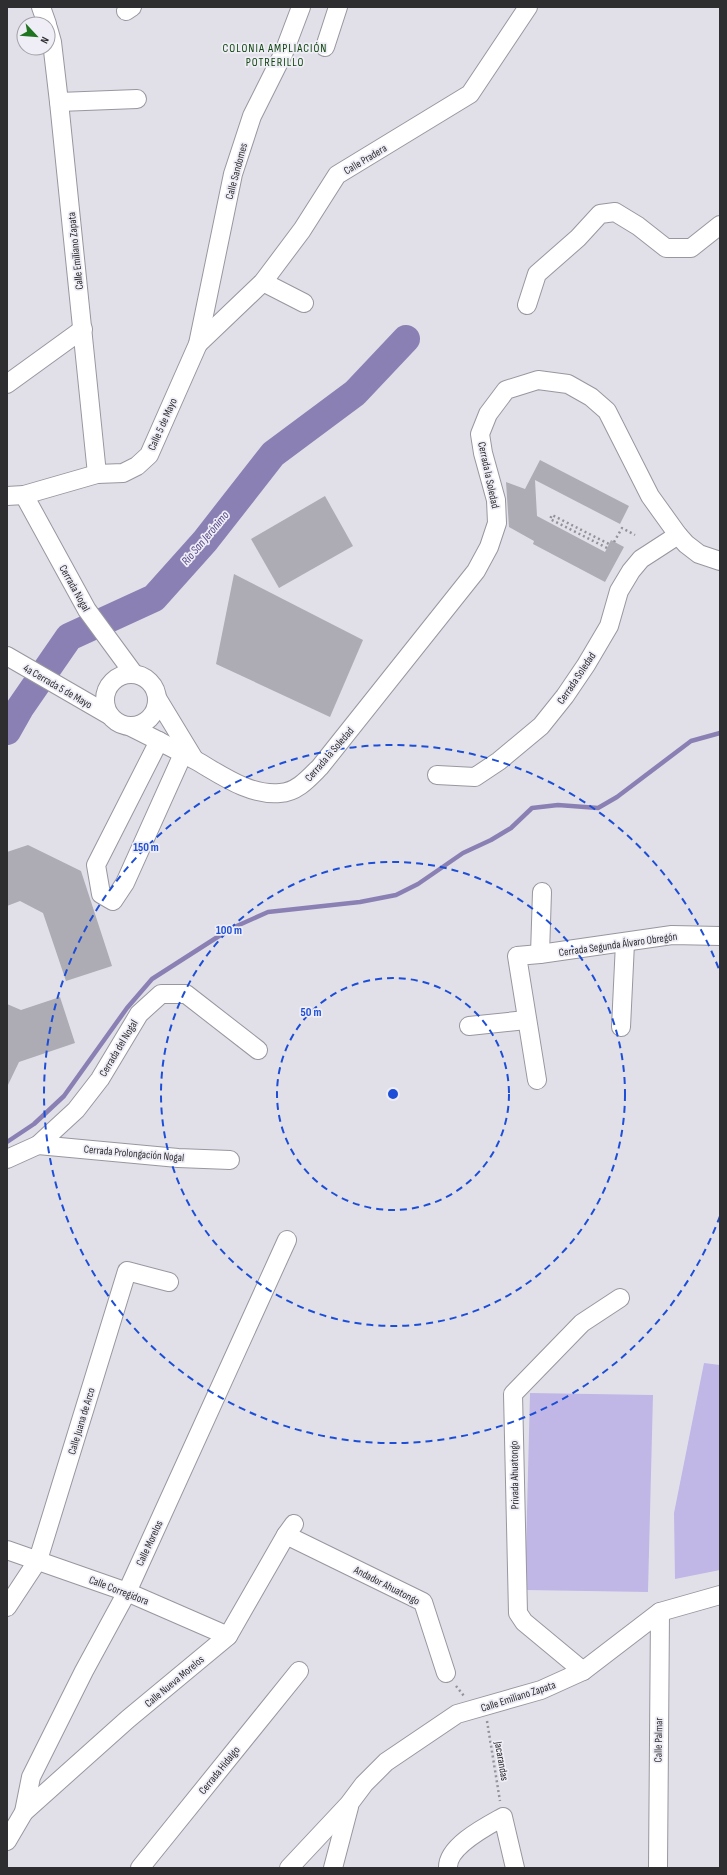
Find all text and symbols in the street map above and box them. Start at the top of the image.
north arrow [16,16,56,56]
text: N [37,35,52,46]
district label: COLONIA AMPLIACIÓN POTRERILLO [223,41,327,70]
street label: Calle Sandomes [223,141,250,201]
street label: Calle Pradera [341,142,389,177]
street label: Calle Emiliano Zapata [65,212,86,290]
street label: Calle 5 de Mayo [145,396,180,452]
street label: Cerrada la Soledad [475,441,502,510]
water label: Río San Jerónimo [178,508,232,568]
street label: Cerrada Nogal [56,563,93,614]
street label: Cerrada Soledad [554,650,599,707]
street label: 4a Cerrada 5 de Mayo [21,661,95,712]
street label: Cerrada la Soledad [302,724,357,784]
text: 150 m [133,840,159,855]
text: 100 m [216,923,242,938]
street label: Cerrada Segunda Álvaro Obregón [558,930,678,959]
text: 50 m [301,1005,321,1020]
street label: Cerrada del Nogal [96,1017,141,1079]
centre of rings [386,1087,400,1101]
street label: Cerrada Prolongación Nogal [83,1143,185,1164]
street label: Calle Juana de Arco [65,1386,98,1456]
street label: Privada Ahuatongo [507,1440,522,1509]
street label: Calle Morelos [133,1518,166,1568]
street label: Andador Ahuatongo [351,1563,422,1608]
street label: Calle Corregidora [87,1573,150,1608]
street label: Calle Nueva Morelos [142,1653,207,1710]
street label: Calle Emiliano Zapata [479,1678,557,1715]
street label: Calle Palmar [652,1717,665,1763]
street label: Jacarandas [491,1739,511,1782]
street label: Cerrada Hidalgo [196,1743,243,1797]

